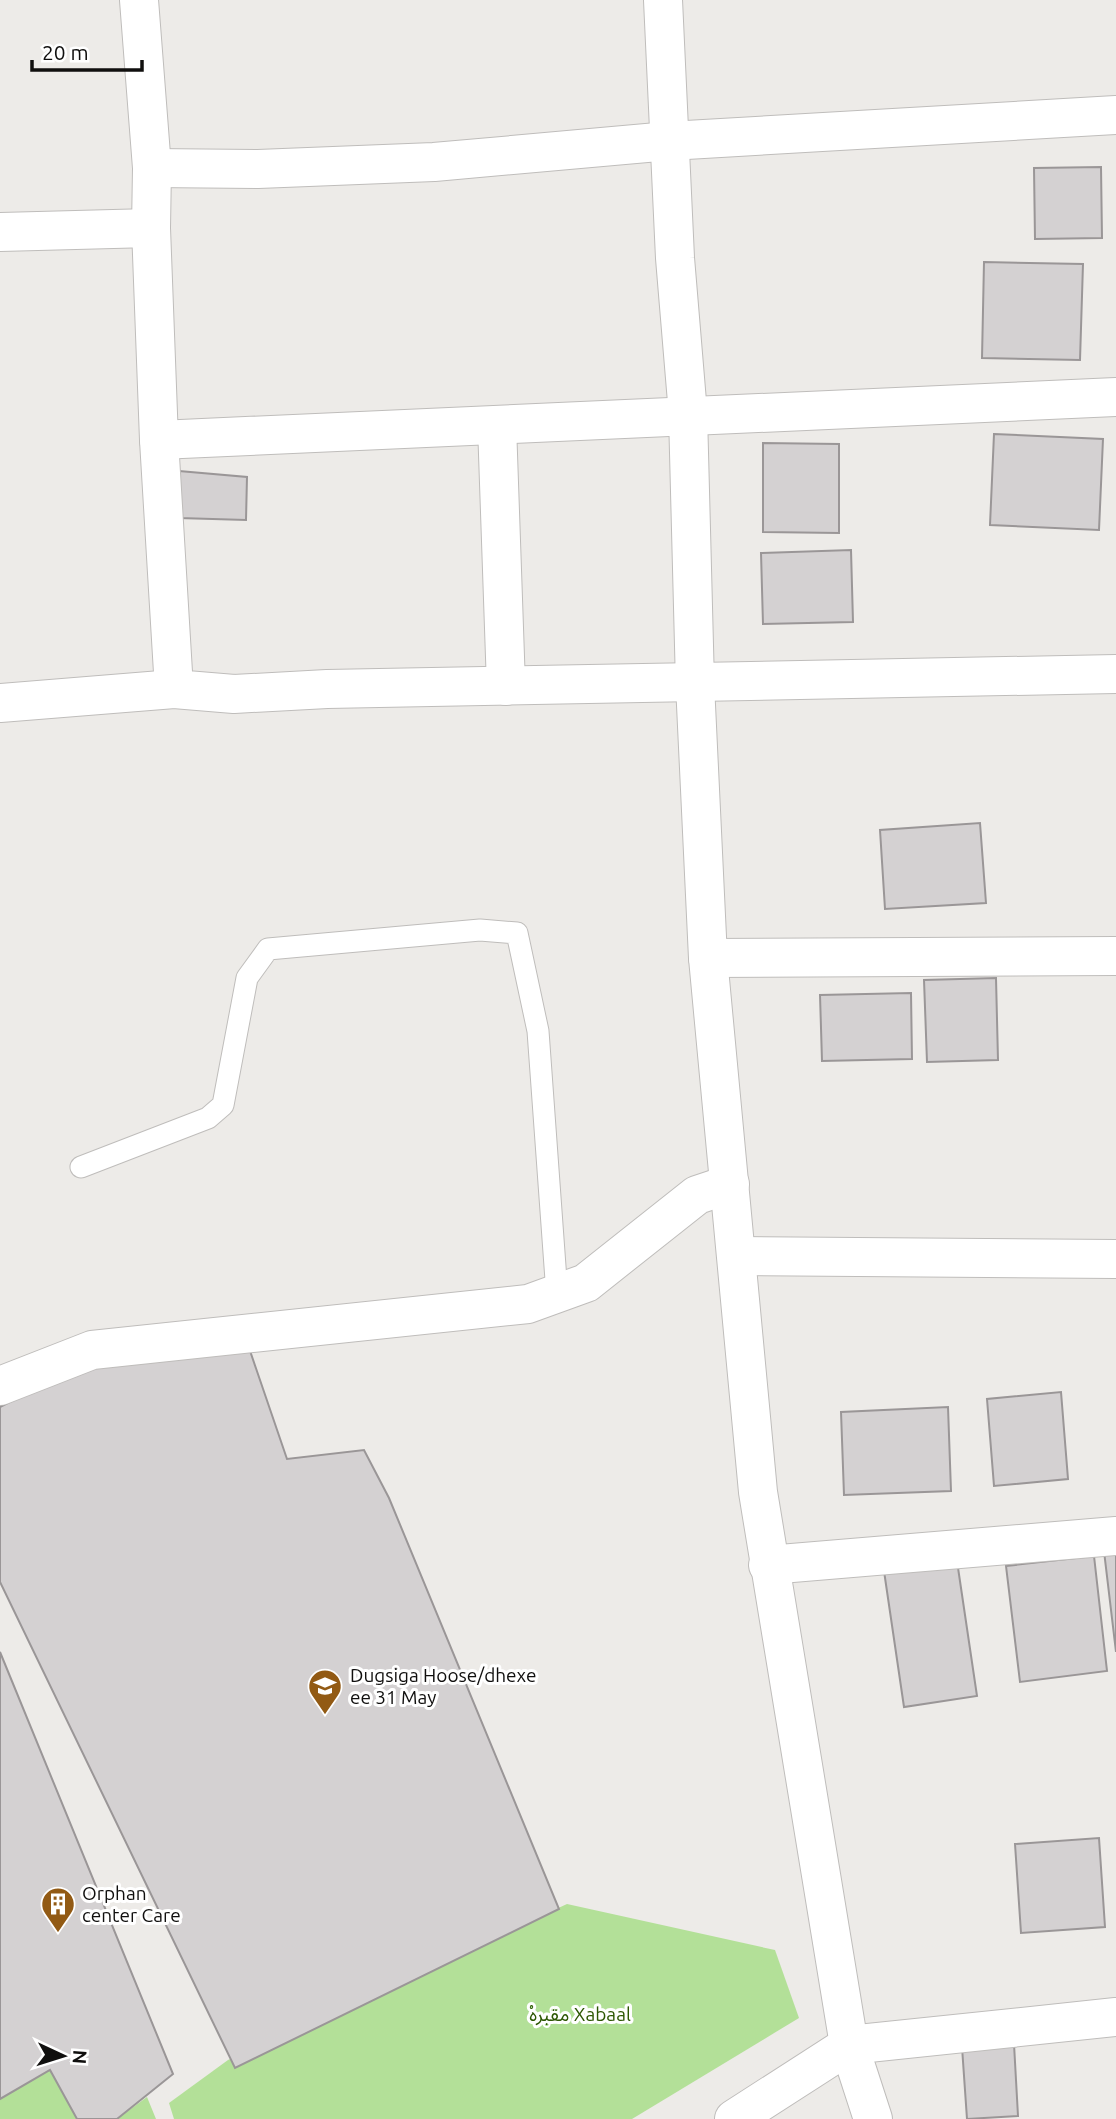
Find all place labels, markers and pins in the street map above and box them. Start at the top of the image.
place label: Dugsiga Hoose/dhexe ee 31 May [350,1664,536,1708]
school or university icon: Dugsiga Hoose/dhexe ee 31 May [306,1667,344,1716]
place label: Orphan center Care [82,1882,181,1926]
building icon: Orphan center Care [39,1885,77,1934]

